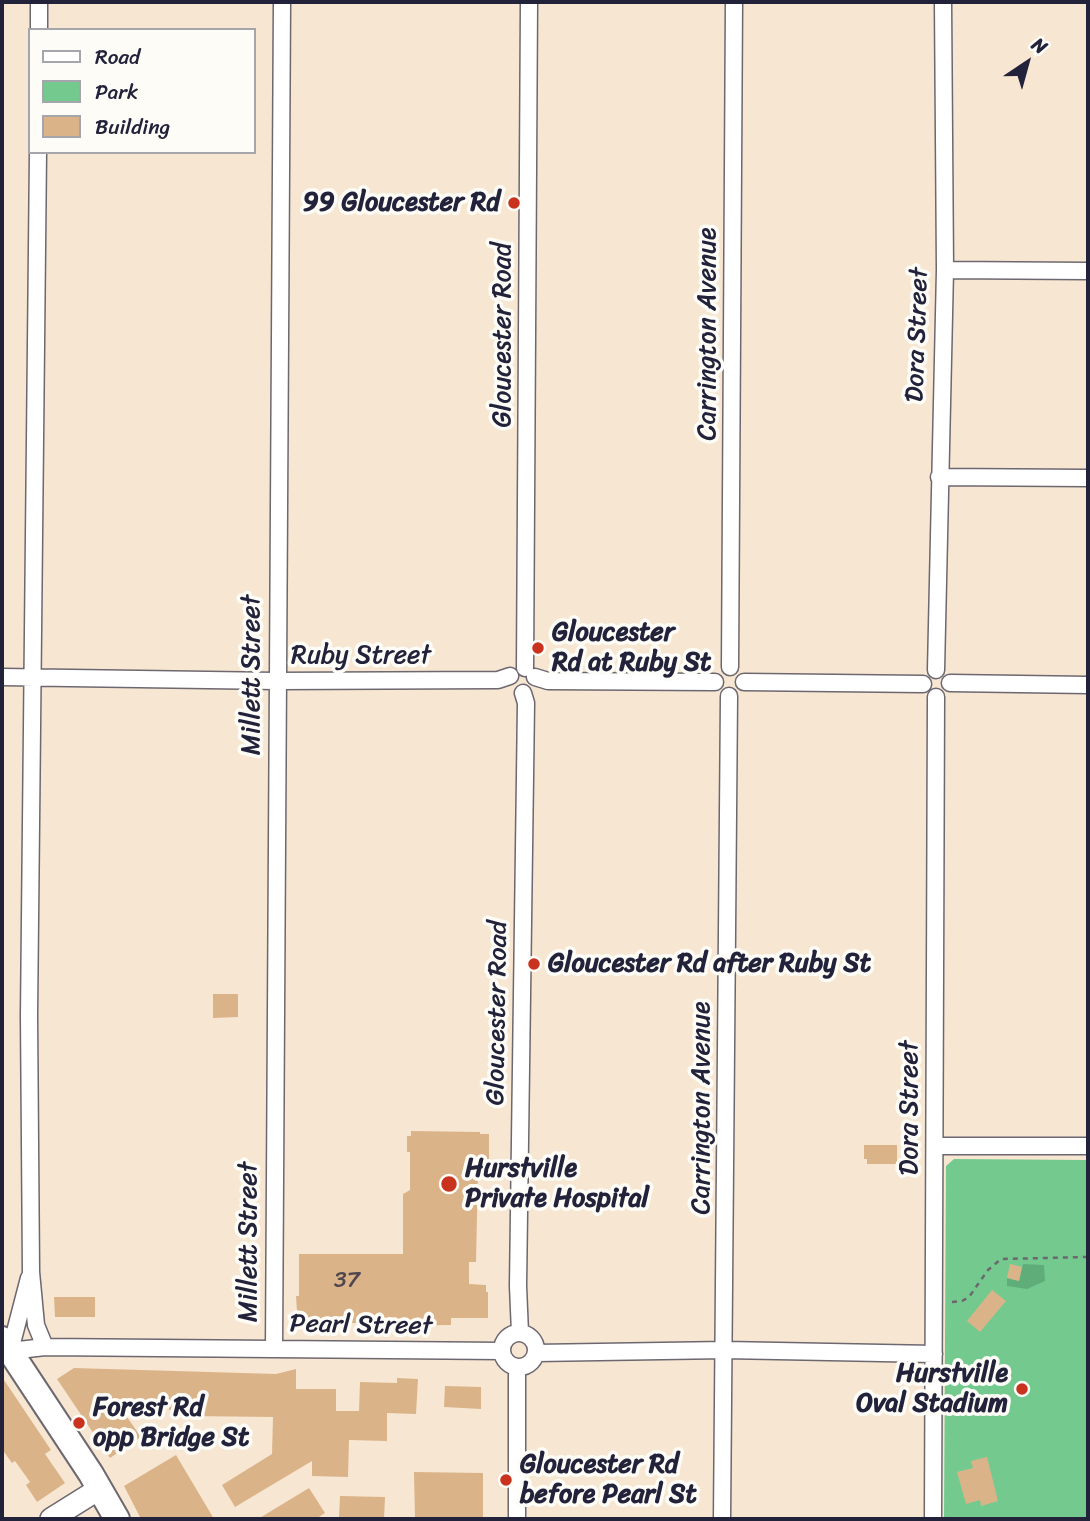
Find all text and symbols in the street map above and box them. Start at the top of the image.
legend [28,28,256,154]
north arrow [992,28,1062,98]
text: N [1025,28,1055,63]
text: Road [95,38,140,76]
text: Park [95,73,138,111]
text: Building [95,108,170,146]
place label: 99 Gloucester Rd [303,187,500,219]
marker: 99 Gloucester Rd [506,195,522,211]
street label: Carrington Avenue [692,227,724,441]
street label: Gloucester Road [487,243,519,427]
street label: Dora Street [900,267,936,403]
street label: Millett Street [236,595,268,755]
place label: Gloucester Rd at Ruby St [552,617,711,678]
street label: Ruby Street [291,640,431,672]
marker: Gloucester Rd at Ruby St [530,640,546,656]
street label: Gloucester Road [481,920,515,1106]
place label: Gloucester Rd after Ruby St [548,948,871,980]
marker: Gloucester Rd after Ruby St [526,956,542,972]
street label: Carrington Avenue [686,1001,718,1215]
street label: Dora Street [894,1041,926,1175]
place label: Hurstville Private Hospital [465,1153,649,1214]
street label: Millett Street [233,1162,265,1322]
marker: Hurstville Private Hospital [439,1174,459,1194]
house number: 37 [334,1267,360,1295]
street label: Pearl Street [289,1309,433,1343]
place label: Hurstville Oval Stadium [856,1358,1008,1420]
marker: Hurstville Oval Stadium [1014,1381,1030,1397]
place label: Forest Rd opp Bridge St [93,1392,249,1454]
marker: Forest Rd opp Bridge St [71,1415,87,1431]
place label: Gloucester Rd before Pearl St [520,1449,697,1510]
marker: Gloucester Rd before Pearl St [498,1472,514,1488]

